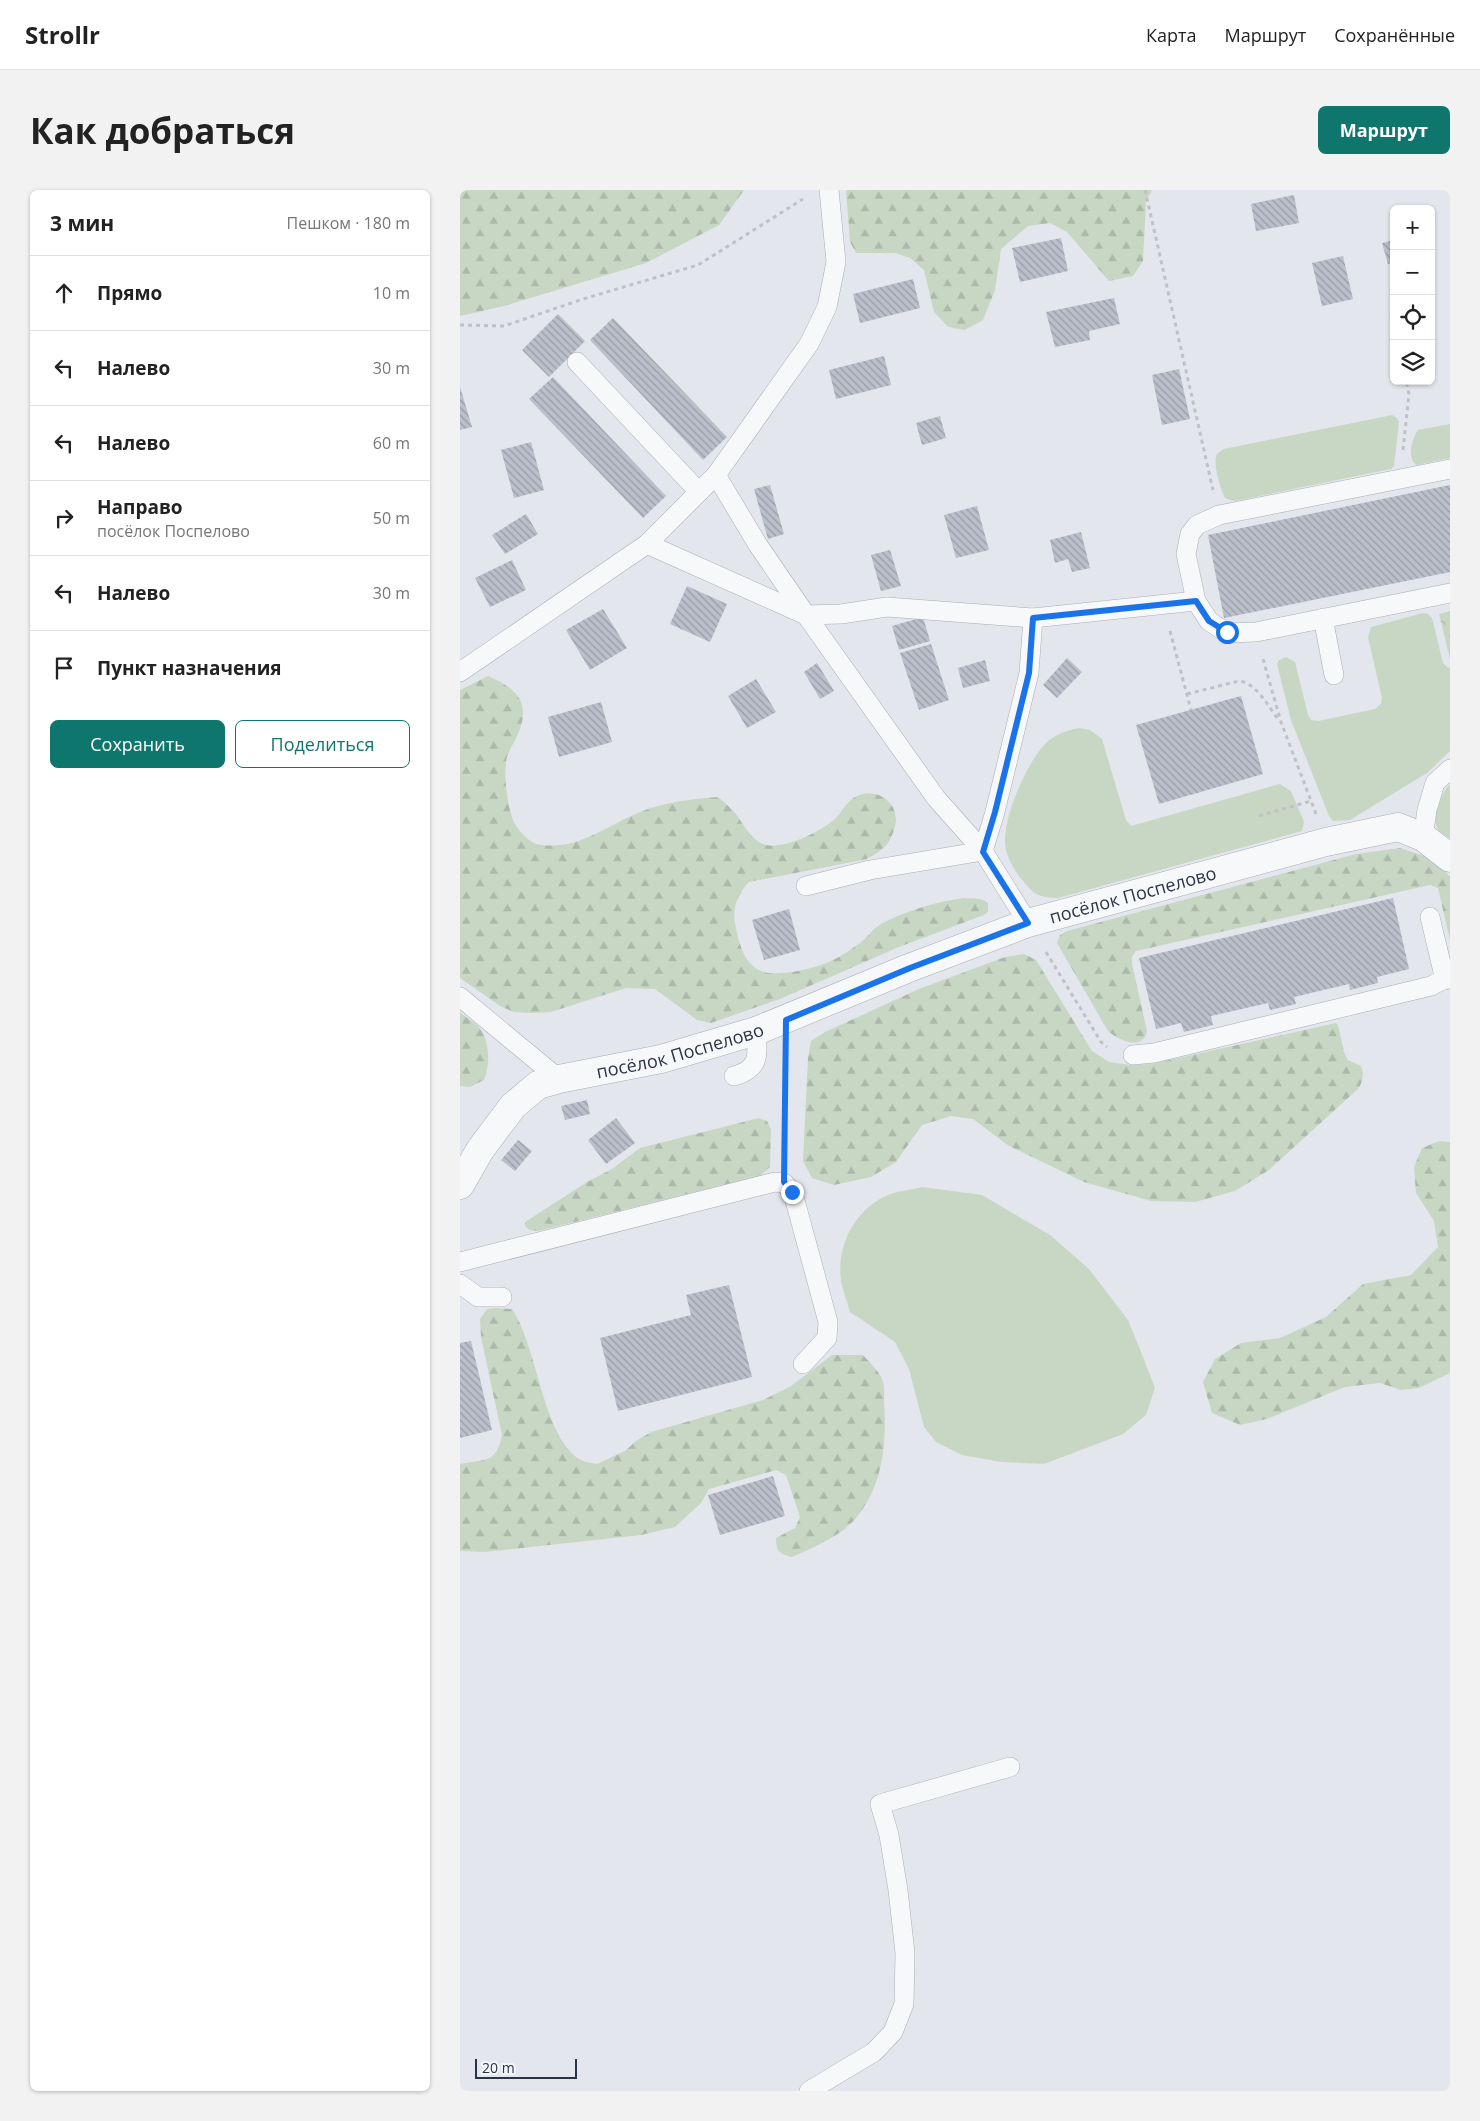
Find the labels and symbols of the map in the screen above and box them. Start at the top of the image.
route start [1216,621,1239,644]
street label: посёлок Поспелово [1047,860,1219,929]
street label: посёлок Поспелово [594,1017,767,1083]
route end [781,1181,804,1204]
scale bar [475,2056,578,2079]

